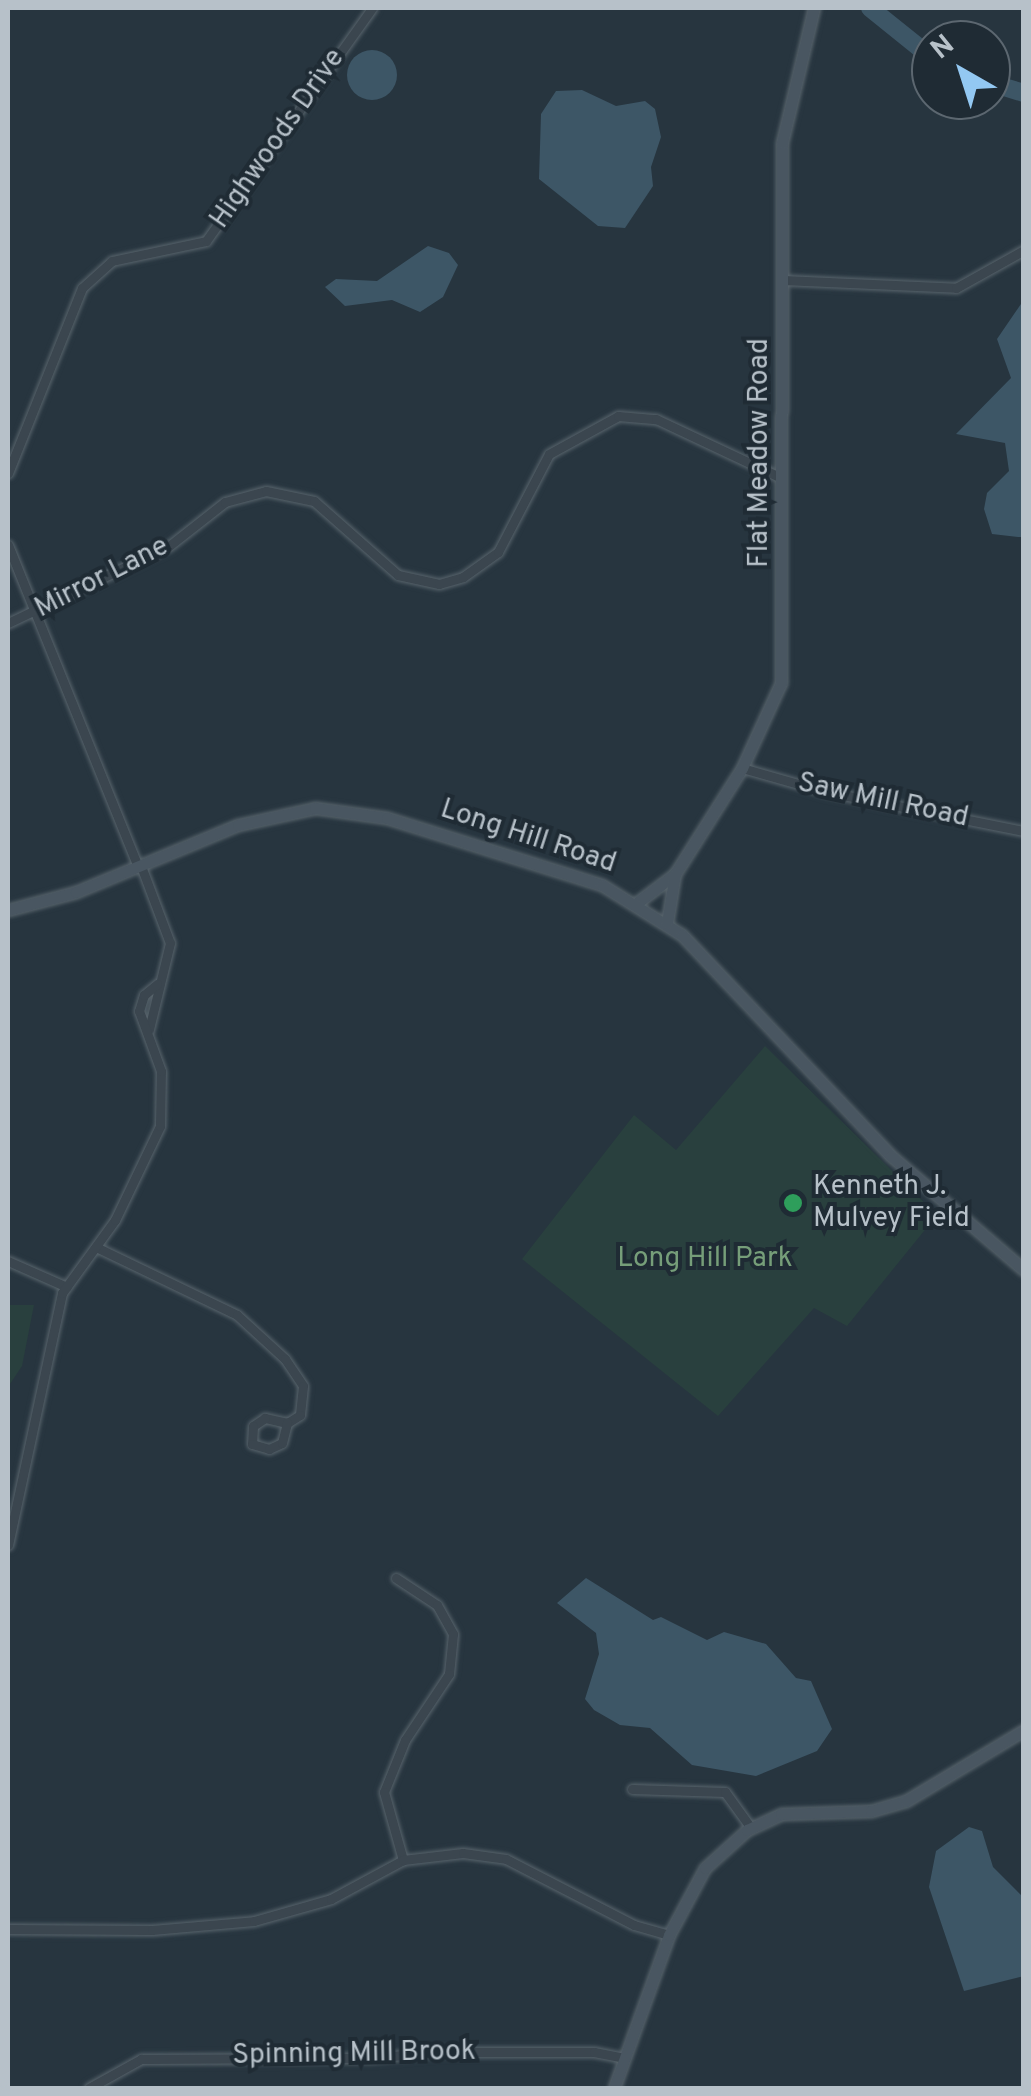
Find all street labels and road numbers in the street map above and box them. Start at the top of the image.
street label: Highwoods Drive [204,43,352,235]
street label: Flat Meadow Road [743,338,777,568]
street label: Mirror Lane [30,530,174,626]
street label: Saw Mill Road [795,767,971,835]
street label: Long Hill Road [436,793,620,881]
street label: Spinning Mill Brook [232,2035,476,2073]

